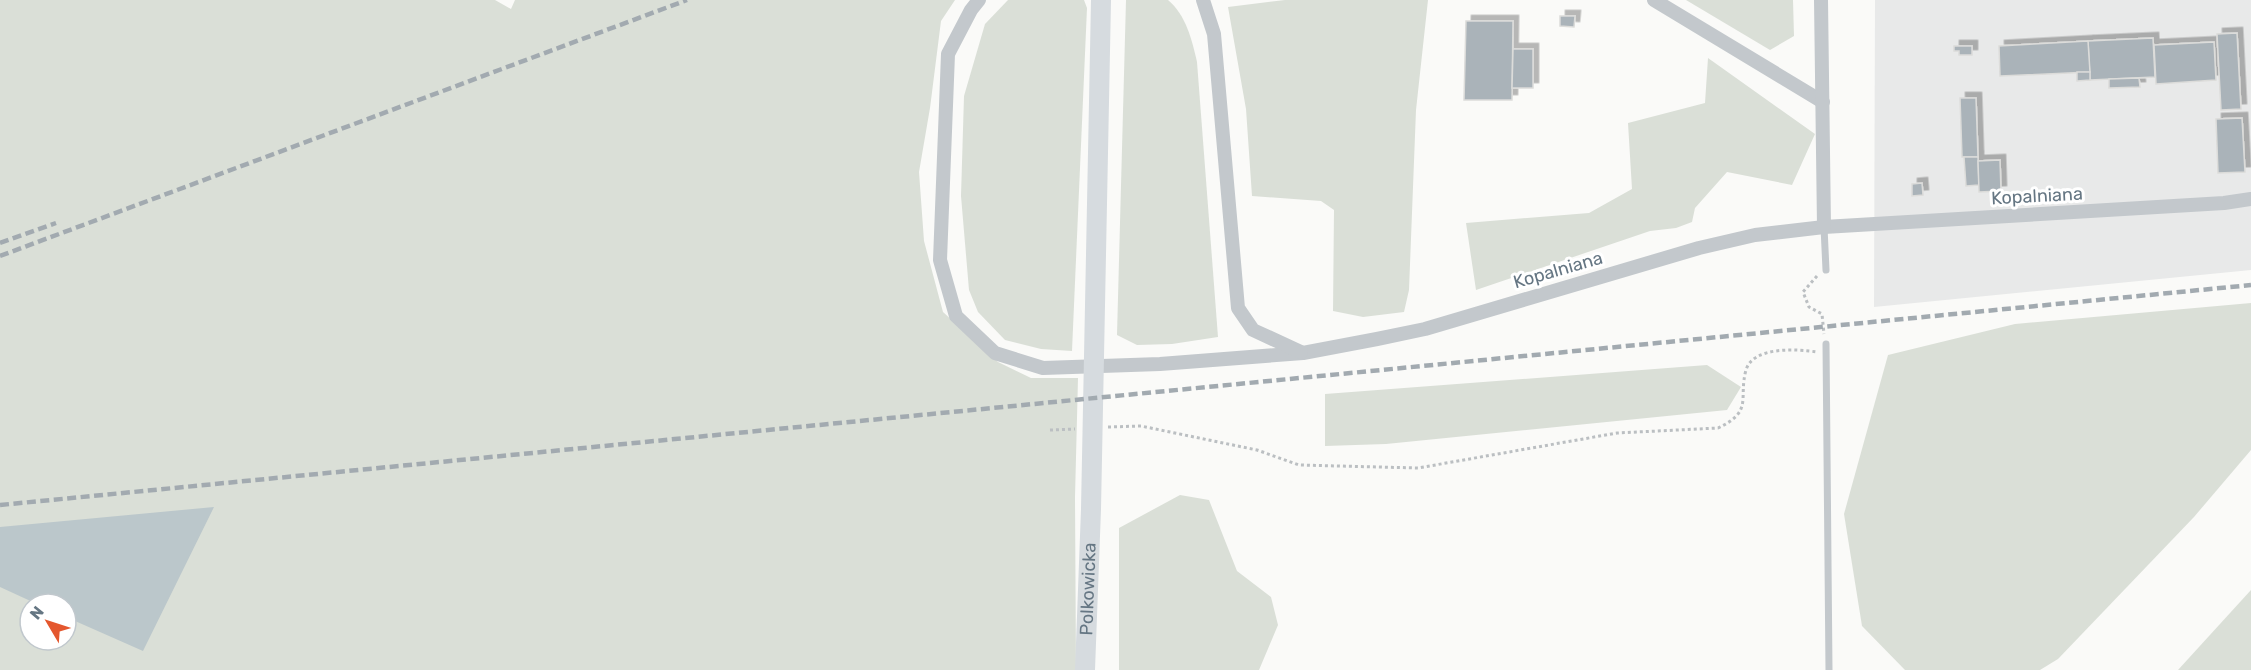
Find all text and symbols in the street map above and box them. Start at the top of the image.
street label: Kopalniana [1991,183,2083,209]
street label: Kopalniana [1511,247,1605,293]
street label: Polkowicka [1075,542,1101,636]
north arrow [18,592,78,652]
text: N [26,602,48,623]

